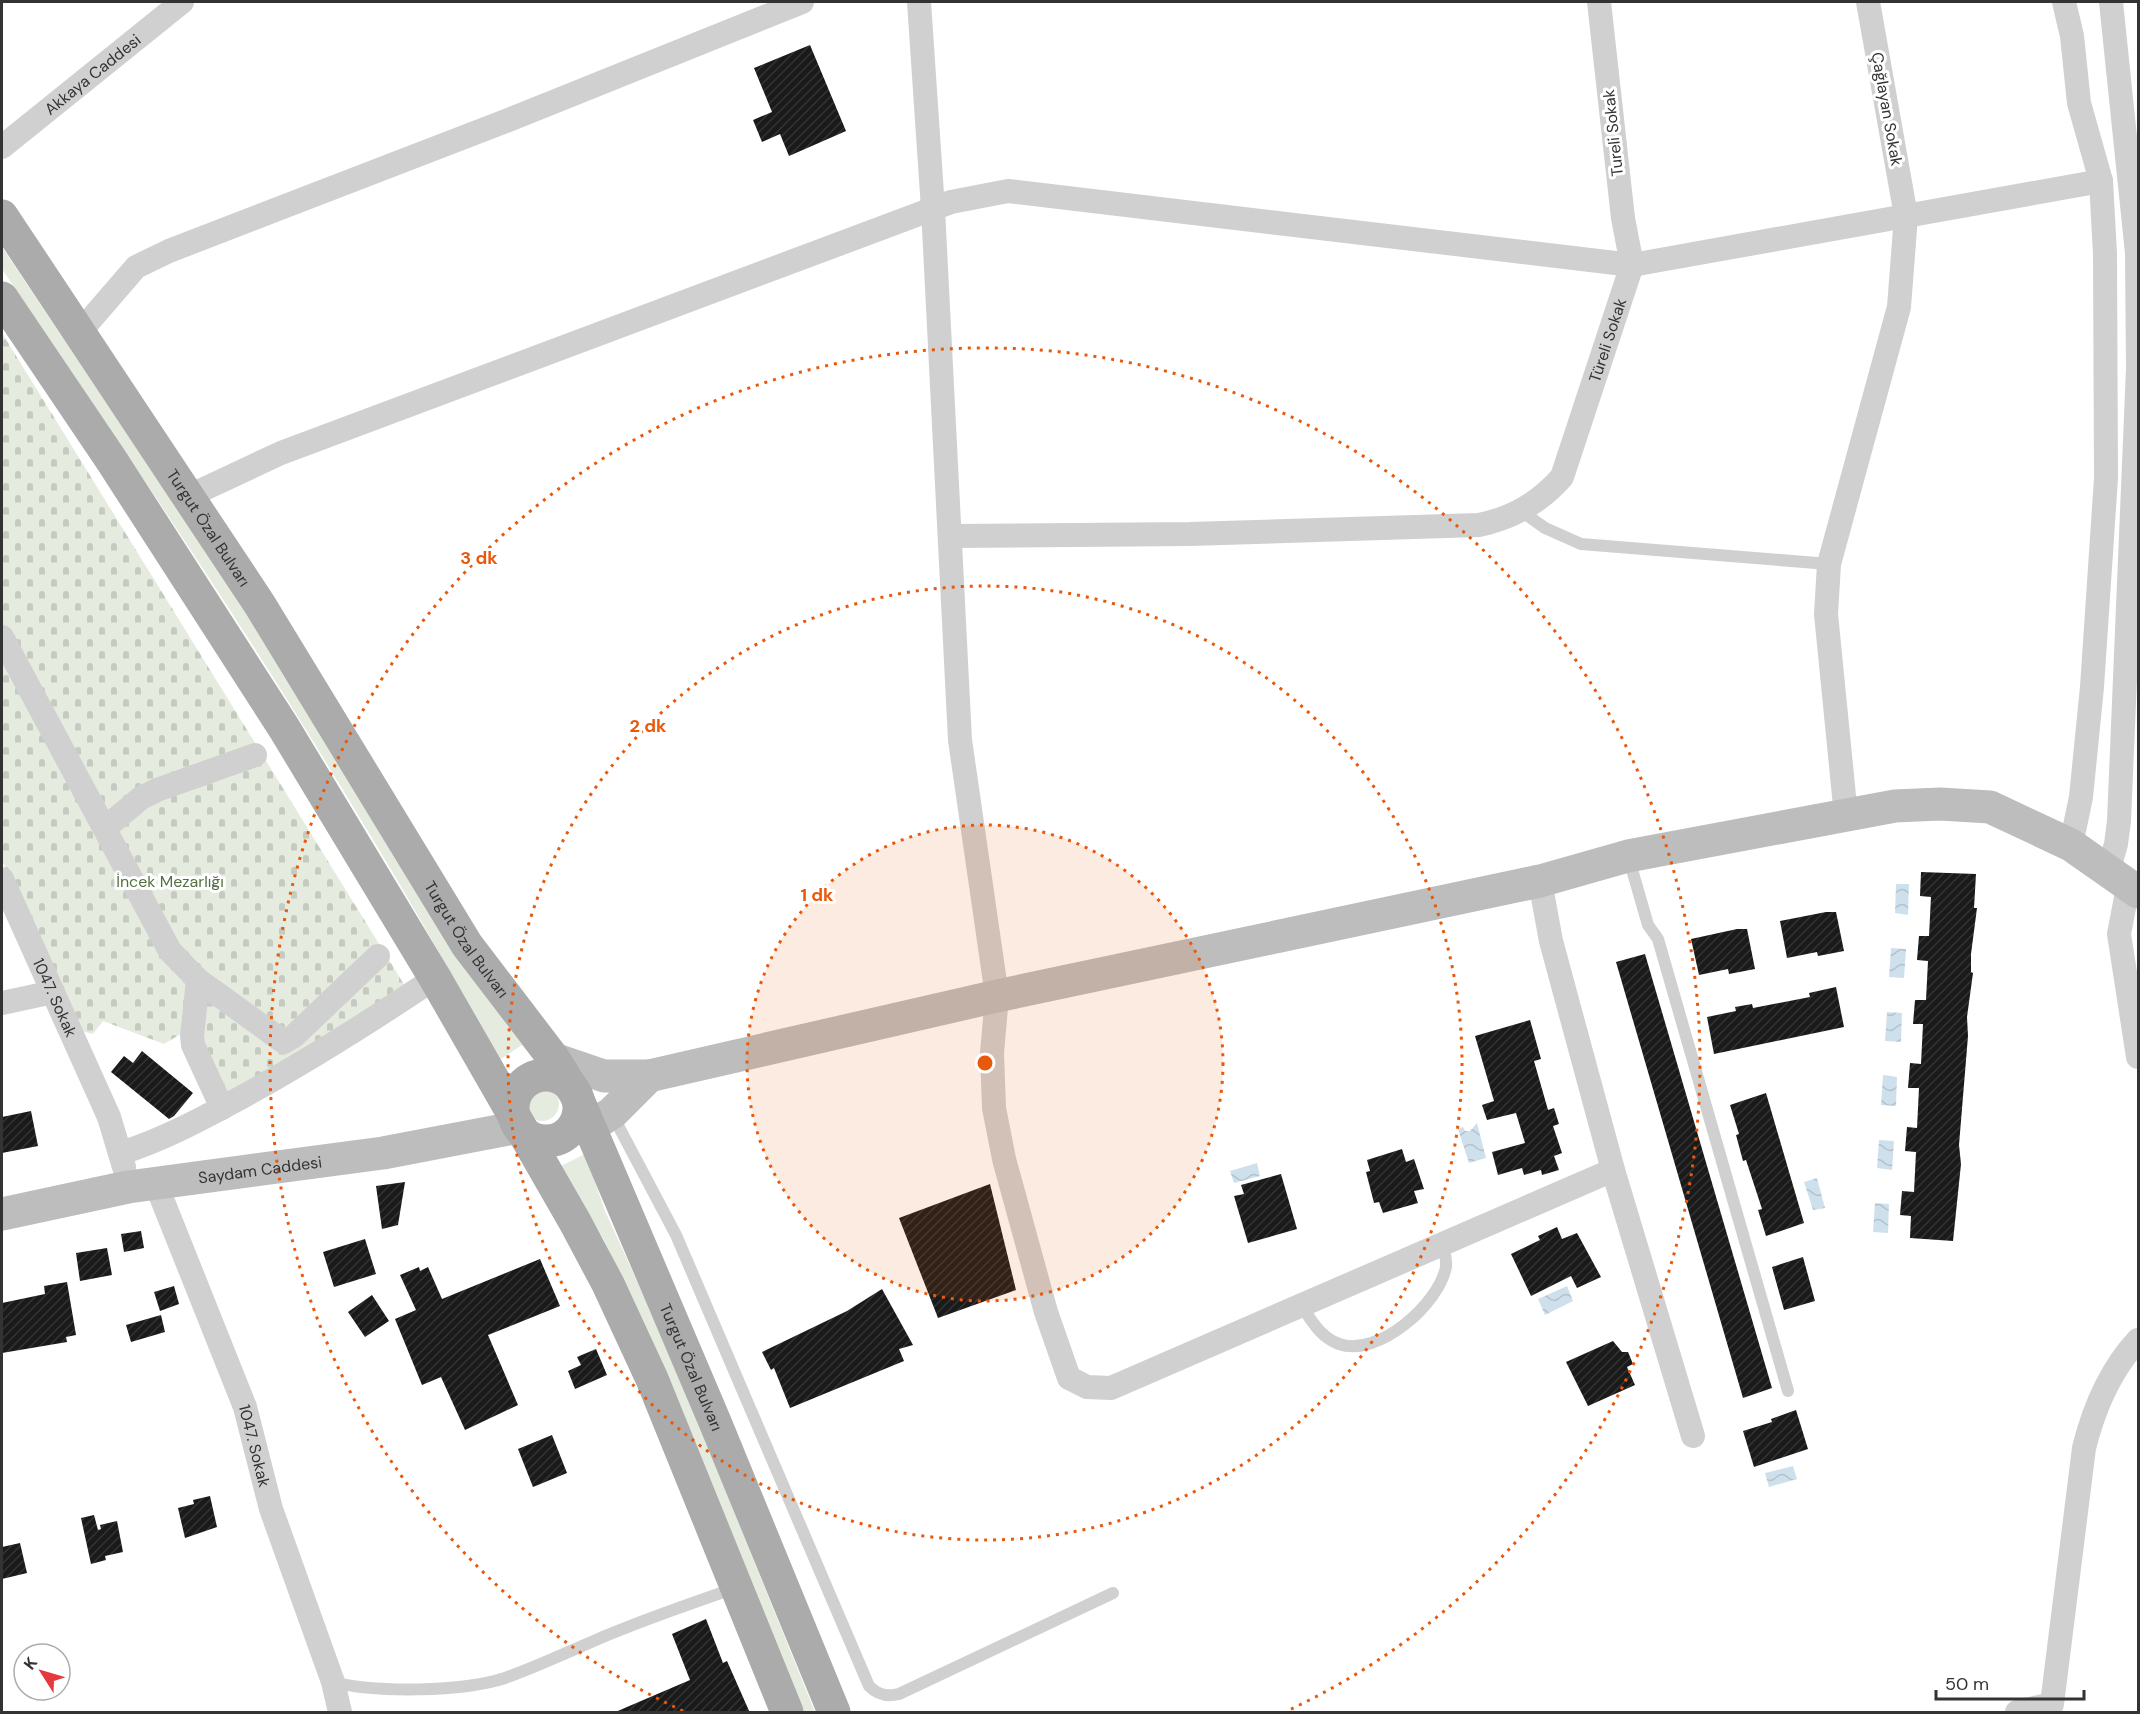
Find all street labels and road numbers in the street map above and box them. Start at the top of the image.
street label: Akkaya Caddesi [40,29,145,119]
street label: Çağlayan Sokak [1867,50,1907,168]
street label: Tureli Sokak [1598,89,1628,177]
street label: Türeli Sokak [1584,295,1631,385]
street label: Turgut Özal Bulvarı [162,465,255,590]
street label: Turgut Özal Bulvarı [420,877,514,1002]
street label: 1047. Sokak [28,955,82,1040]
street label: Saydam Caddesi [197,1151,323,1188]
street label: Turgut Özal Bulvarı [655,1300,728,1434]
street label: 1047. Sokak [234,1402,275,1489]

